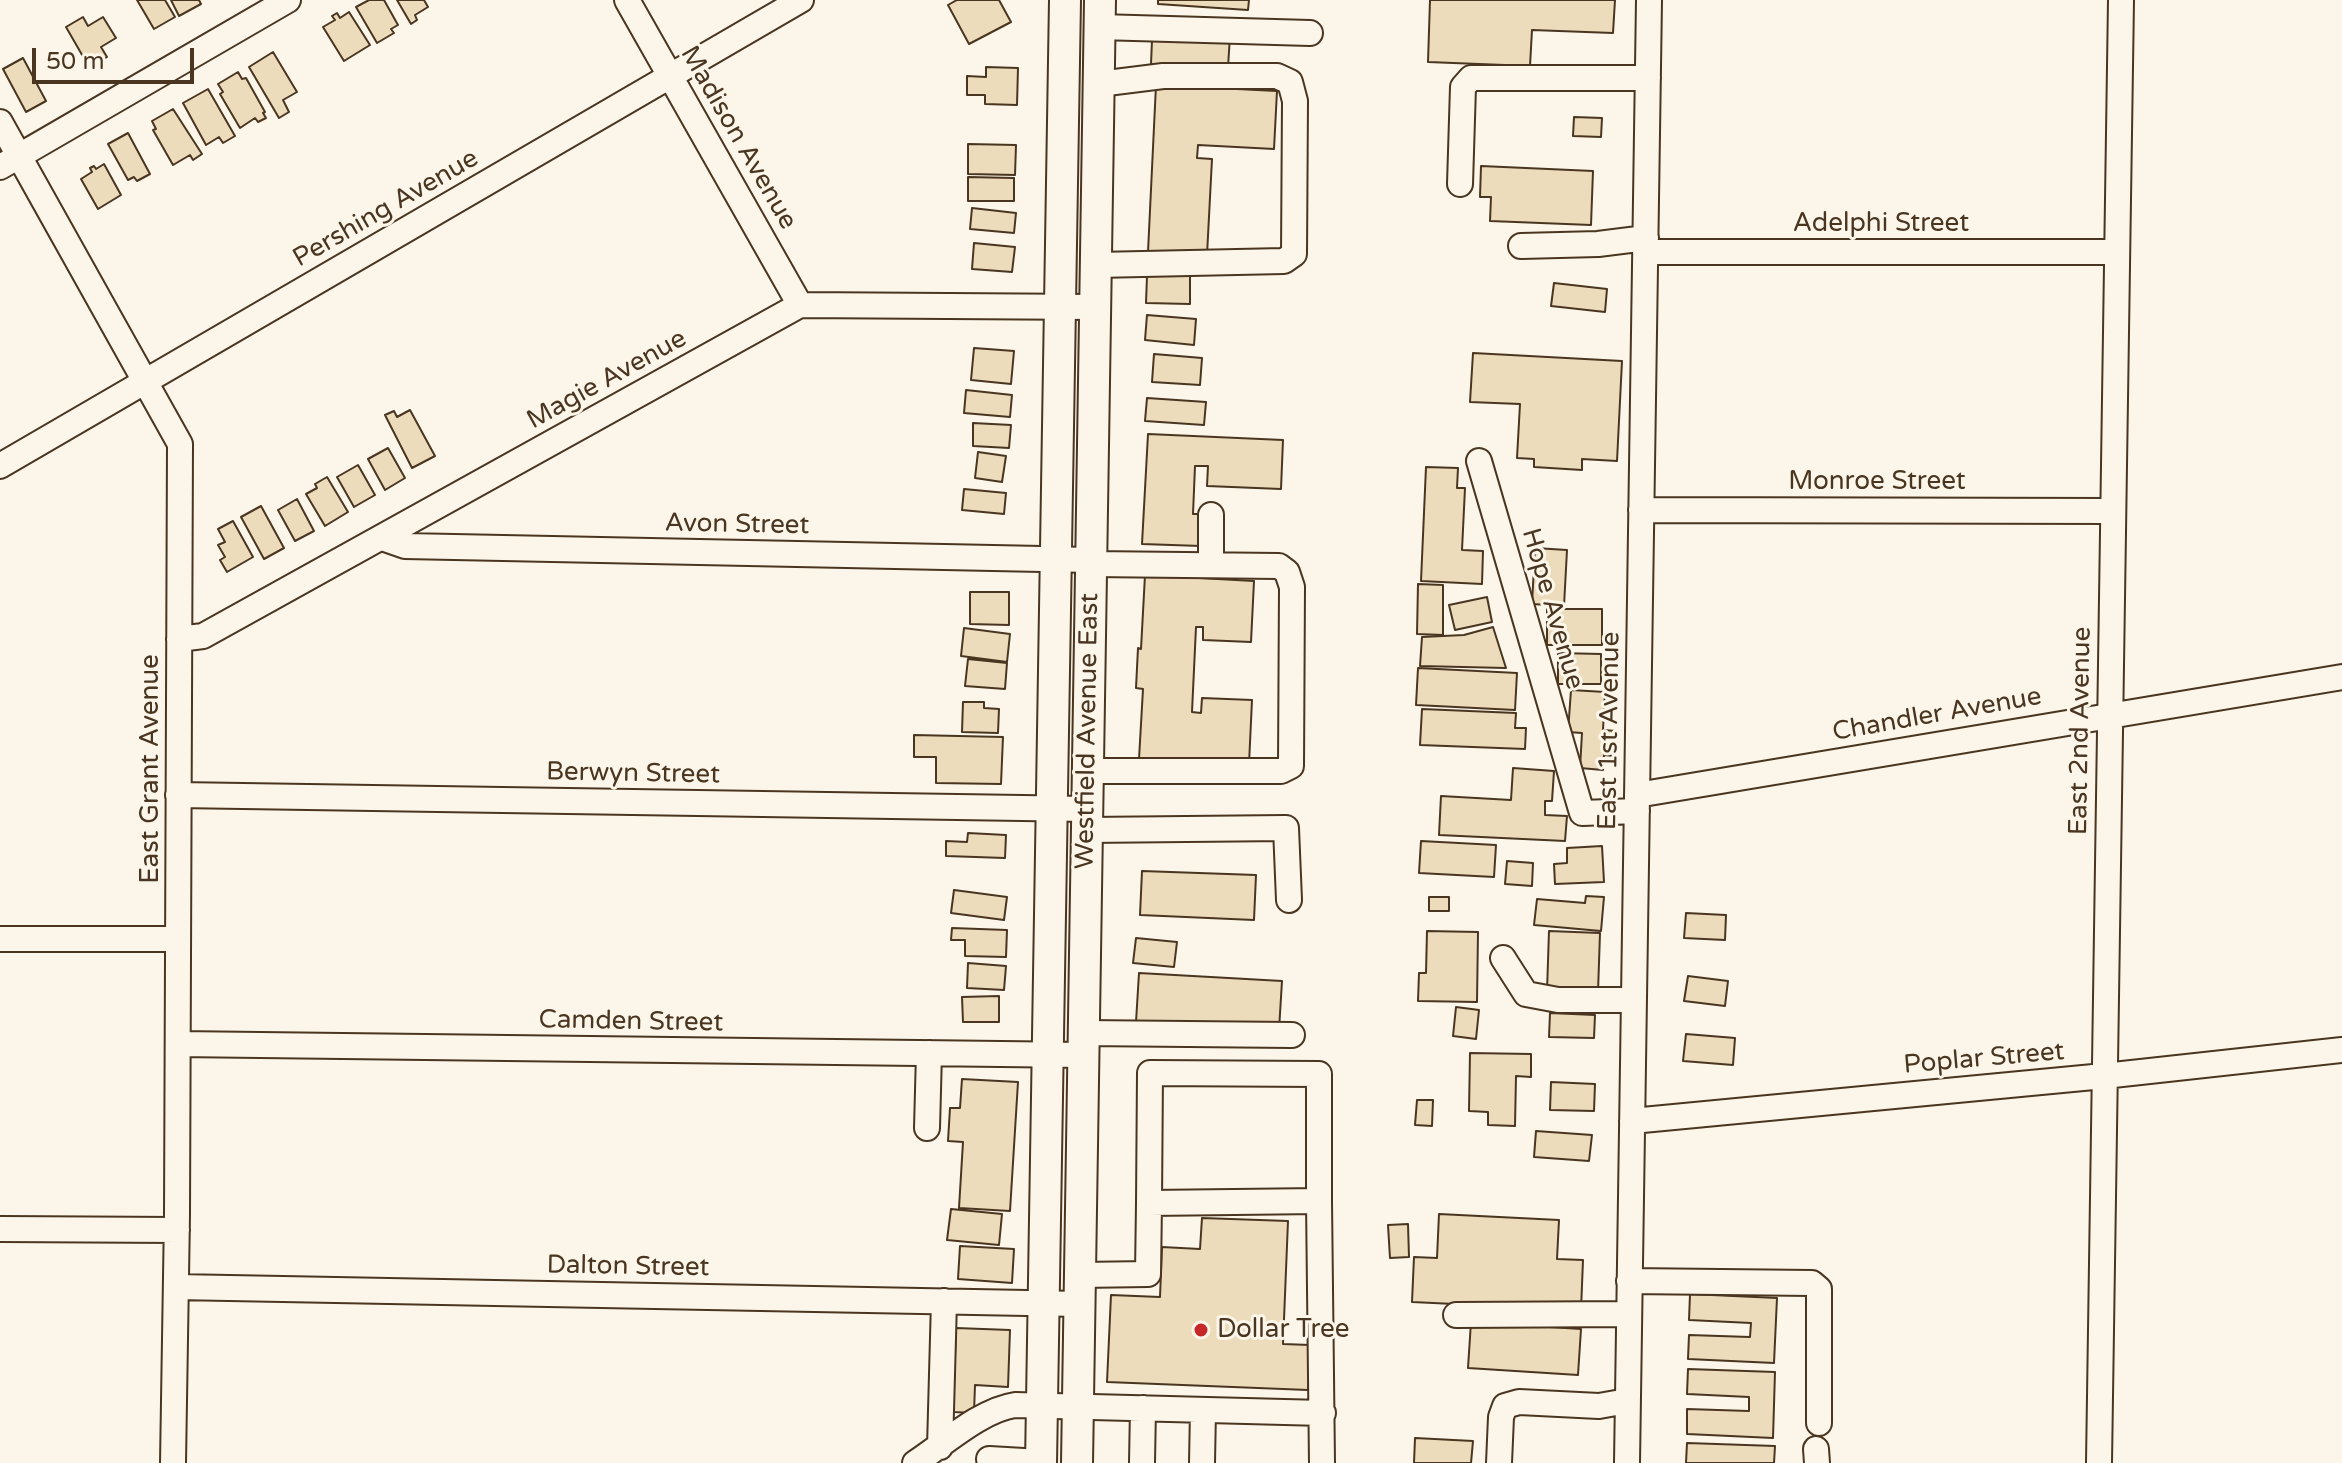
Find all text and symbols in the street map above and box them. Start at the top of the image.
scale bar [36,32,198,82]
street label: Madison Avenue [673,41,803,235]
text: 50 m [46,47,104,76]
street label: Pershing Avenue [288,143,484,275]
street label: Adelphi Street [1793,208,1969,240]
street label: Magie Avenue [522,323,692,437]
street label: Monroe Street [1788,466,1966,498]
street label: Avon Street [664,508,810,542]
street label: Hope Avenue [1514,525,1590,693]
street label: Westfield Avenue East [1070,593,1106,869]
street label: East 2nd Avenue [2064,627,2098,835]
street label: East 1st Avenue [1593,631,1627,831]
street label: East Grant Avenue [135,654,167,884]
street label: Chandler Avenue [1830,681,2044,749]
street label: Berwyn Street [546,757,720,791]
street label: Camden Street [538,1005,724,1039]
street label: Poplar Street [1902,1036,2066,1082]
street label: Dalton Street [546,1250,710,1284]
place label: Dollar Tree [1217,1314,1349,1346]
marker: Dollar Tree [1192,1321,1210,1339]

